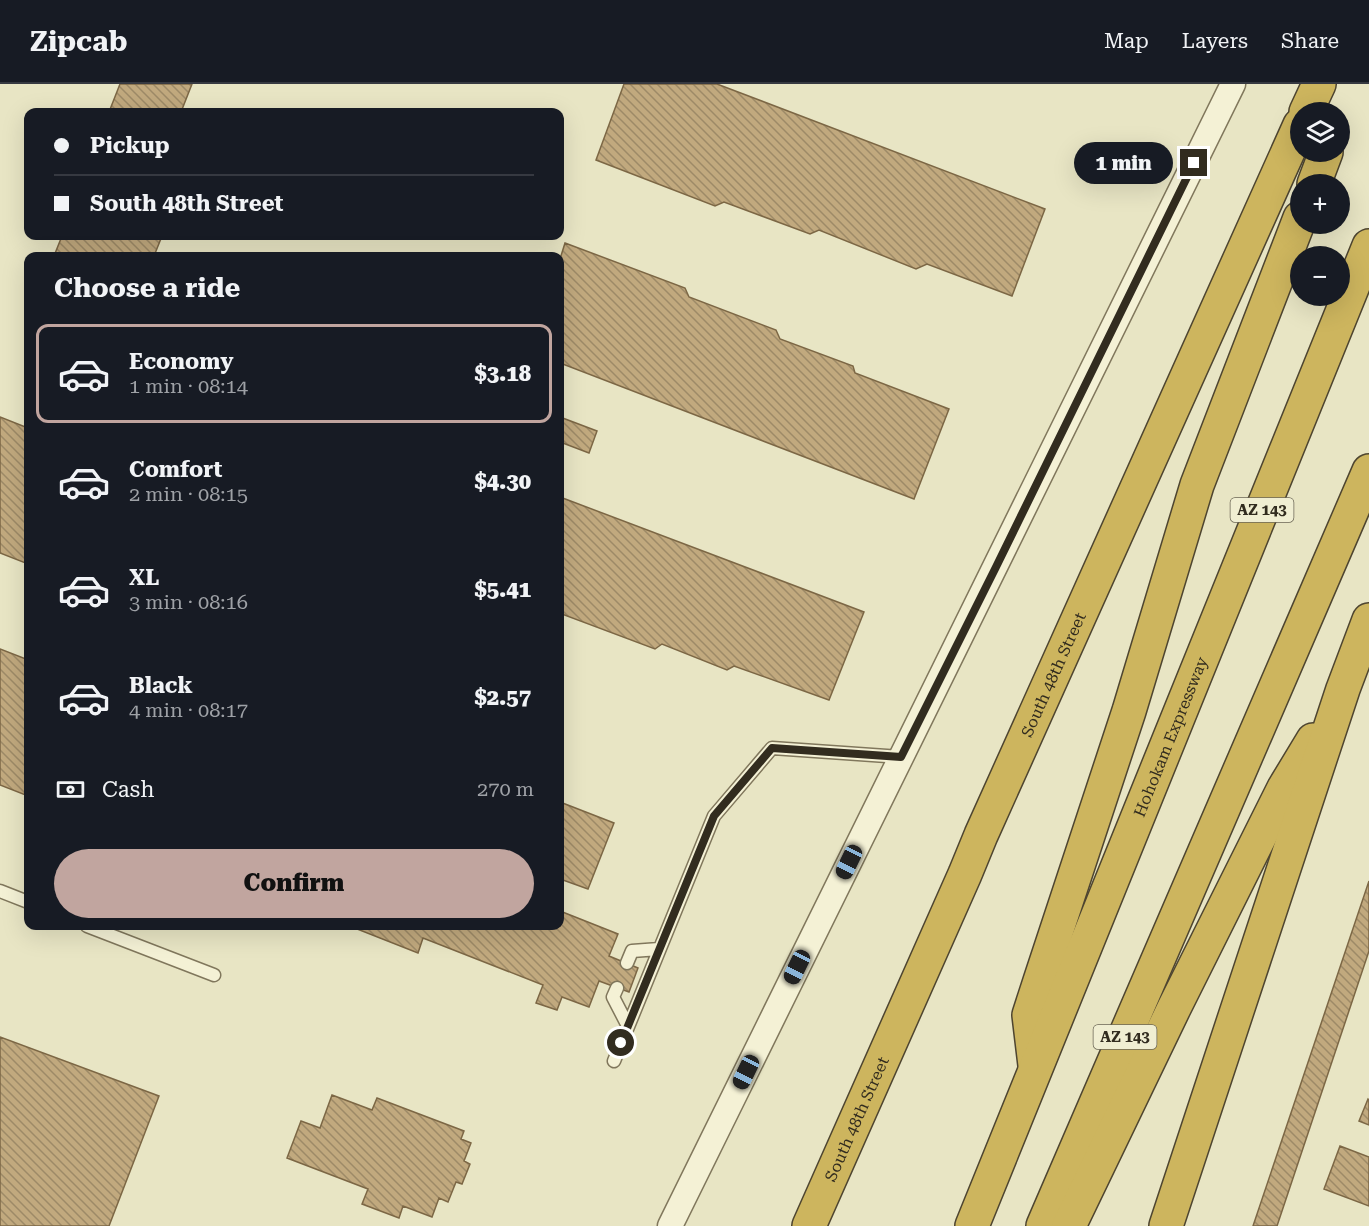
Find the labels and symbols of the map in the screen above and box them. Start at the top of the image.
callout: 1 min [1074,142,1173,184]
route end [1180,149,1207,176]
road number: AZ 143 [1230,498,1294,522]
street label: South 48th Street [1017,609,1089,740]
street label: Hohokam Expressway [1129,653,1211,819]
car [833,842,865,882]
car [781,947,813,987]
road number: AZ 143 [1094,1025,1156,1049]
route start [607,1029,634,1056]
car [730,1052,762,1092]
street label: South 48th Street [820,1054,892,1184]

